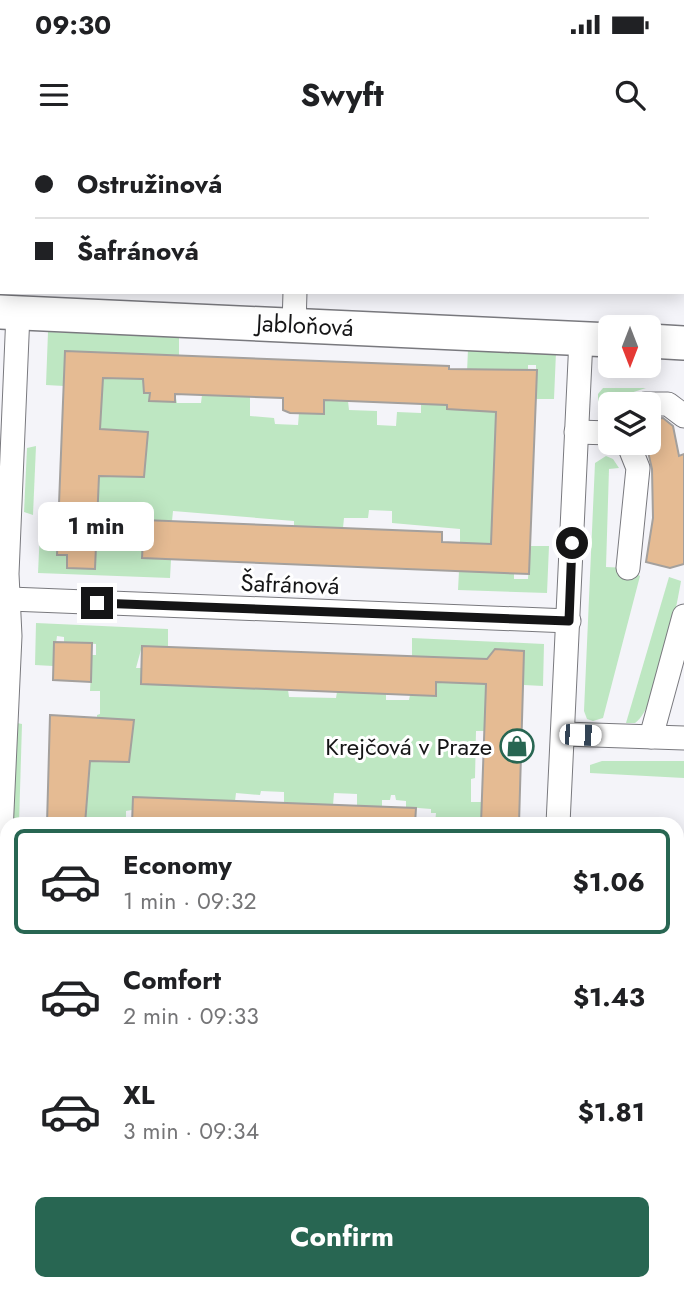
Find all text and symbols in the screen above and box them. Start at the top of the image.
text: 09:30 [35,6,111,44]
text: Swyft [300,72,384,118]
icon: menu [35,76,73,114]
icon: search [611,76,649,114]
text: Ostružinová [77,165,222,203]
text: Šafránová [77,232,199,270]
street label: Jabloňová [253,305,354,345]
north arrow [598,315,662,378]
map controls [598,315,661,455]
button: layers [598,392,661,455]
callout: 1 min [39,502,155,550]
text: 1 min [67,509,125,543]
route start [556,527,588,559]
street label: Šafránová [240,565,340,603]
route end [81,587,113,619]
car [559,724,602,746]
shop icon: Krejčová v Praze [498,727,536,765]
place label: Krejčová v Praze [325,729,492,764]
text: Economy [123,846,232,884]
icon: car [39,850,102,913]
text: $1.06 [573,863,645,901]
text: 1 min · 09:32 [123,884,257,918]
text: Comfort [123,961,221,999]
icon: car [39,965,102,1028]
text: $1.43 [573,978,645,1016]
text: 2 min · 09:33 [123,999,259,1033]
text: XL [123,1076,155,1114]
icon: car [39,1080,102,1143]
text: $1.81 [578,1093,645,1131]
text: 3 min · 09:34 [123,1114,259,1148]
button: Confirm [35,1197,649,1277]

